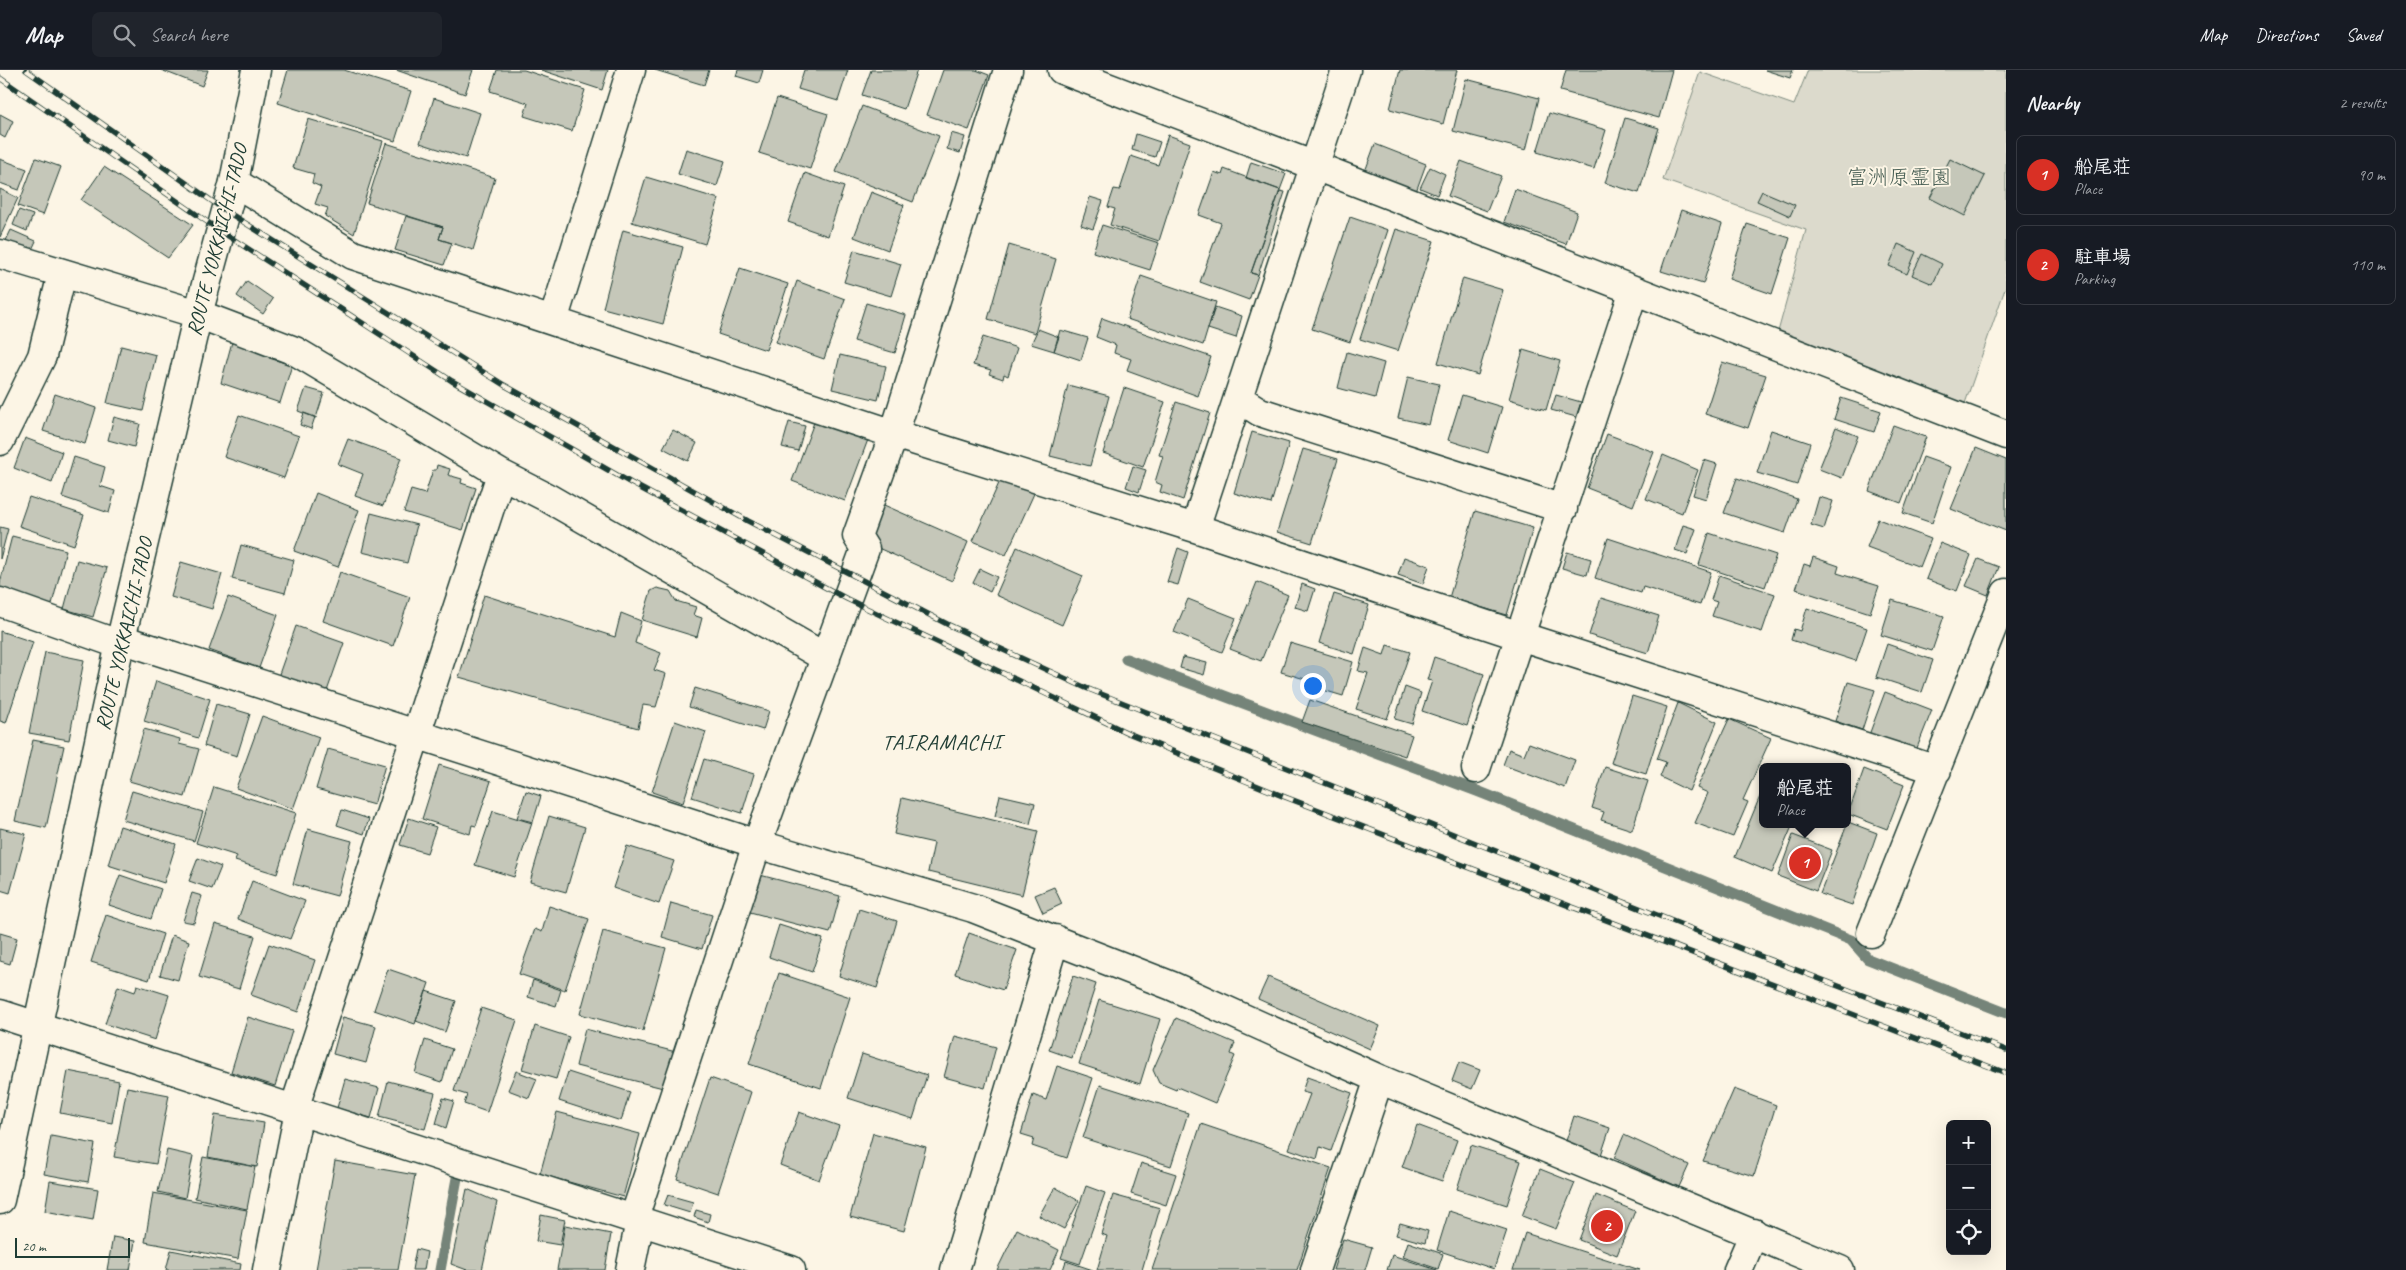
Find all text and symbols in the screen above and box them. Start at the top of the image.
search box [92,12,442,57]
text: Map [25,20,62,50]
icon: search [110,21,138,49]
text: Search here [150,23,228,47]
text: Map [2200,24,2227,46]
text: Directions [2255,24,2318,46]
text: Saved [2346,24,2381,46]
text: Nearby [2026,90,2079,116]
text: 2 results [2339,93,2386,113]
street label: ROUTE YOKKAICHI-TADO [181,139,254,338]
text: 船尾荘 [2074,155,2131,179]
park label: 富洲原霊園 [1847,164,1952,190]
text: 1 [2039,165,2047,185]
text: 90 m [2358,165,2385,185]
text: Place [2074,179,2102,199]
text: 駐車場 [2074,245,2131,269]
text: 2 [2039,255,2047,275]
text: 110 m [2351,255,2385,275]
text: Parking [2074,269,2115,289]
street label: ROUTE YOKKAICHI-TADO [89,533,159,733]
your location [1300,673,1326,699]
district label: TAIRAMACHI [882,728,1006,756]
popup [1759,763,1851,828]
text: 船尾荘 [1776,776,1834,800]
text: Place [1776,800,1805,820]
pin: 1 [1789,844,1821,882]
map controls [1946,1120,1991,1255]
button: + [1946,1120,1991,1165]
button: − [1946,1165,1991,1210]
pin: 2 [1591,1207,1623,1245]
button: locate [1946,1210,1991,1255]
scale bar [15,1235,130,1258]
text: 20 m [22,1238,46,1255]

